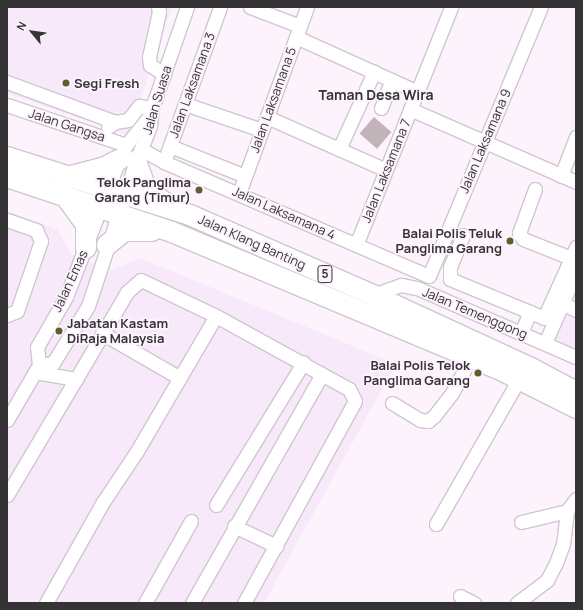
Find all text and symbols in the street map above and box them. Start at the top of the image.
north arrow [12,12,52,52]
text: N [13,19,30,33]
street label: Jalan Laksamana 3 [166,30,218,140]
street label: Jalan Laksamana 5 [247,45,299,155]
street label: Jalan Suasa [139,64,175,136]
place label: Segi Fresh [74,75,139,91]
marker: Segi Fresh [61,78,71,88]
street label: Jalan Laksamana 9 [456,86,514,196]
district label: Taman Desa Wira [318,87,434,103]
street label: Jalan Gangsa [27,105,107,145]
street label: Jalan Laksamana 7 [358,117,414,225]
place label: Telok Panglima Garang (Timur) [95,175,191,206]
street label: Jalan Laksamana 4 [230,183,338,243]
marker: Telok Panglima Garang (Timur) [194,185,204,195]
street label: Jalan Klang Banting [196,211,308,273]
place label: Balai Polis Teluk Panglima Garang [396,226,502,257]
marker: Balai Polis Teluk Panglima Garang [505,236,515,246]
street label: Jalan Emas [49,248,91,314]
road number: 5 [317,264,333,284]
street label: Jalan Temenggong [420,284,530,342]
place label: Jabatan Kastam DiRaja Malaysia [67,316,168,347]
marker: Jabatan Kastam DiRaja Malaysia [54,326,64,336]
place label: Balai Polis Telok Panglima Garang [364,358,470,389]
marker: Balai Polis Telok Panglima Garang [473,368,483,378]

